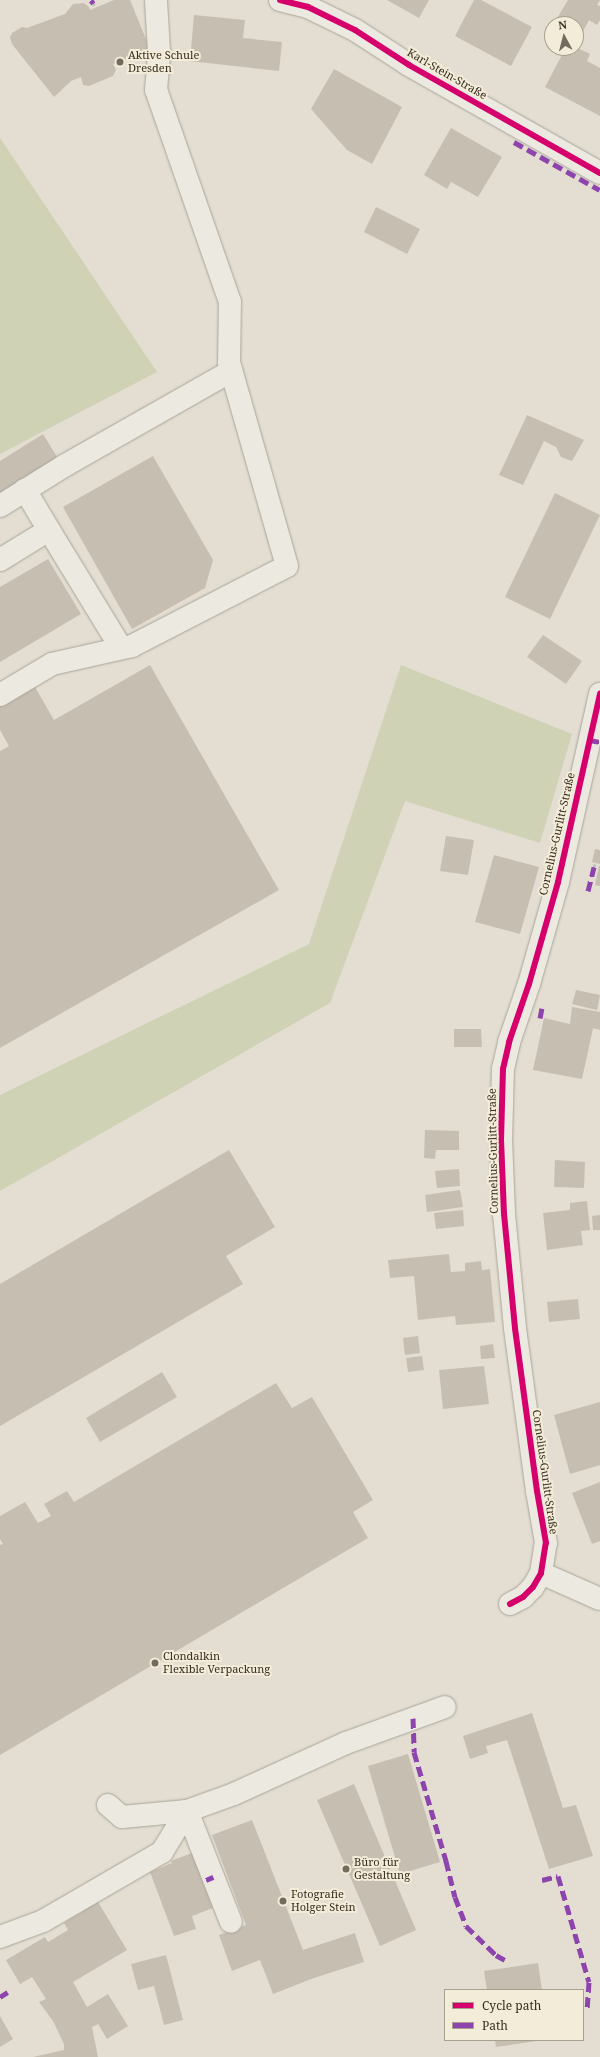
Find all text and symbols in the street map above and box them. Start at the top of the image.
north arrow [544,16,584,56]
text: N [557,17,568,33]
street label: Karl-Stein-Straße [405,46,489,102]
place label: Aktive Schule Dresden [128,49,199,75]
marker: Aktive Schule Dresden [115,57,125,67]
street label: Cornelius-Gurlitt-Straße [536,771,578,897]
street label: Cornelius-Gurlitt-Straße [485,1088,501,1214]
street label: Cornelius-Gurlitt-Straße [530,1409,560,1535]
place label: Clondalkin Flexible Verpackung [163,1650,270,1676]
marker: Clondalkin Flexible Verpackung [150,1658,160,1668]
place label: Büro für Gestaltung [354,1856,410,1882]
marker: Büro für Gestaltung [341,1864,351,1874]
place label: Fotografie Holger Stein [291,1888,356,1914]
marker: Fotografie Holger Stein [278,1896,288,1906]
legend [444,1989,584,2041]
text: Cycle path [482,1997,541,2014]
text: Path [482,2017,508,2034]

